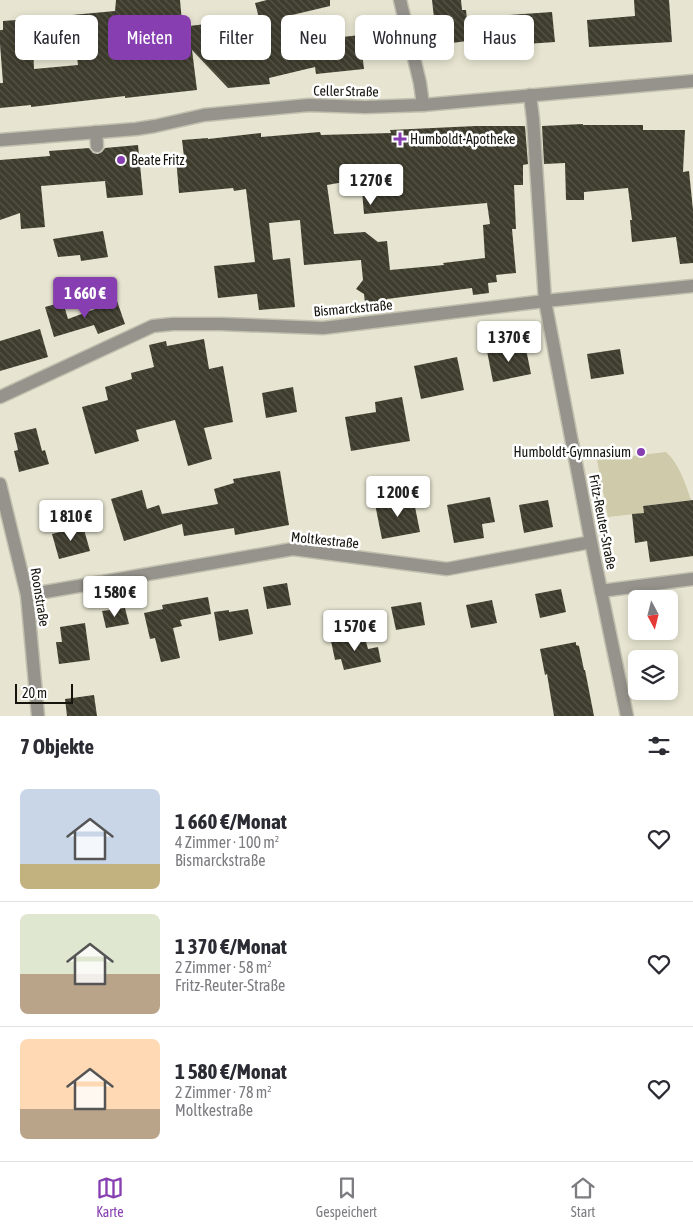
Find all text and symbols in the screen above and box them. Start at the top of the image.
chip: Kaufen [15,15,98,60]
chip: Mieten [108,15,191,60]
chip: Filter [201,15,271,60]
chip: Neu [281,15,345,60]
chip: Wohnung [355,15,454,60]
chip: Haus [464,15,534,60]
street label: Celler Straße [313,82,379,100]
place label: Humboldt-Apotheke [410,131,515,147]
marker: Humboldt-Apotheke [394,133,406,145]
place label: Beate Fritz [131,152,184,168]
marker: Beate Fritz [115,154,127,166]
pin: 1 270 € [325,164,417,206]
text: 1 270 € [350,171,392,189]
pin: 1 660 € [39,276,131,319]
text: 1 660 € [64,284,106,302]
street label: Bismarckstraße [313,297,393,319]
pin: 1 370 € [463,320,555,363]
text: 1 370 € [488,328,530,346]
place label: Humboldt-Gymnasium [513,444,631,460]
marker: Humboldt-Gymnasium [635,446,647,458]
street label: Fritz-Reuter-Straße [586,473,620,571]
pin: 1 200 € [352,476,444,518]
text: 1 200 € [377,483,419,501]
pin: 1 810 € [25,500,117,542]
text: 1 810 € [50,507,92,525]
street label: Moltkestraße [290,528,360,552]
street label: Roonstraße [27,566,53,628]
pin: 1 580 € [69,576,161,618]
text: 1 580 € [94,583,136,601]
north arrow [628,590,678,640]
map controls [628,590,678,700]
pin: 1 570 € [309,610,401,652]
text: 1 570 € [334,617,376,635]
button: layers [628,650,678,700]
scale bar [15,681,72,704]
text: 20 m [22,685,47,701]
icon: filters [645,732,673,760]
text: 7 Objekte [20,734,94,758]
icon: home [60,809,120,869]
text: 1 660 €/Monat [175,809,287,833]
icon: heart [645,825,673,853]
text: 4 Zimmer · 100 m² [175,833,279,851]
text: Bismarckstraße [175,851,265,869]
icon: home [60,934,120,994]
text: 1 370 €/Monat [175,934,287,958]
icon: heart [645,950,673,978]
text: 2 Zimmer · 58 m² [175,958,272,976]
text: Fritz-Reuter-Straße [175,976,285,994]
icon: home [60,1059,120,1119]
text: 1 580 €/Monat [175,1059,287,1083]
icon: heart [645,1075,673,1103]
text: 2 Zimmer · 78 m² [175,1083,272,1101]
text: Moltkestraße [175,1101,253,1119]
tab: Karte [96,1174,124,1220]
tab: Gespeichert [316,1174,377,1220]
tab: Start [569,1174,597,1220]

